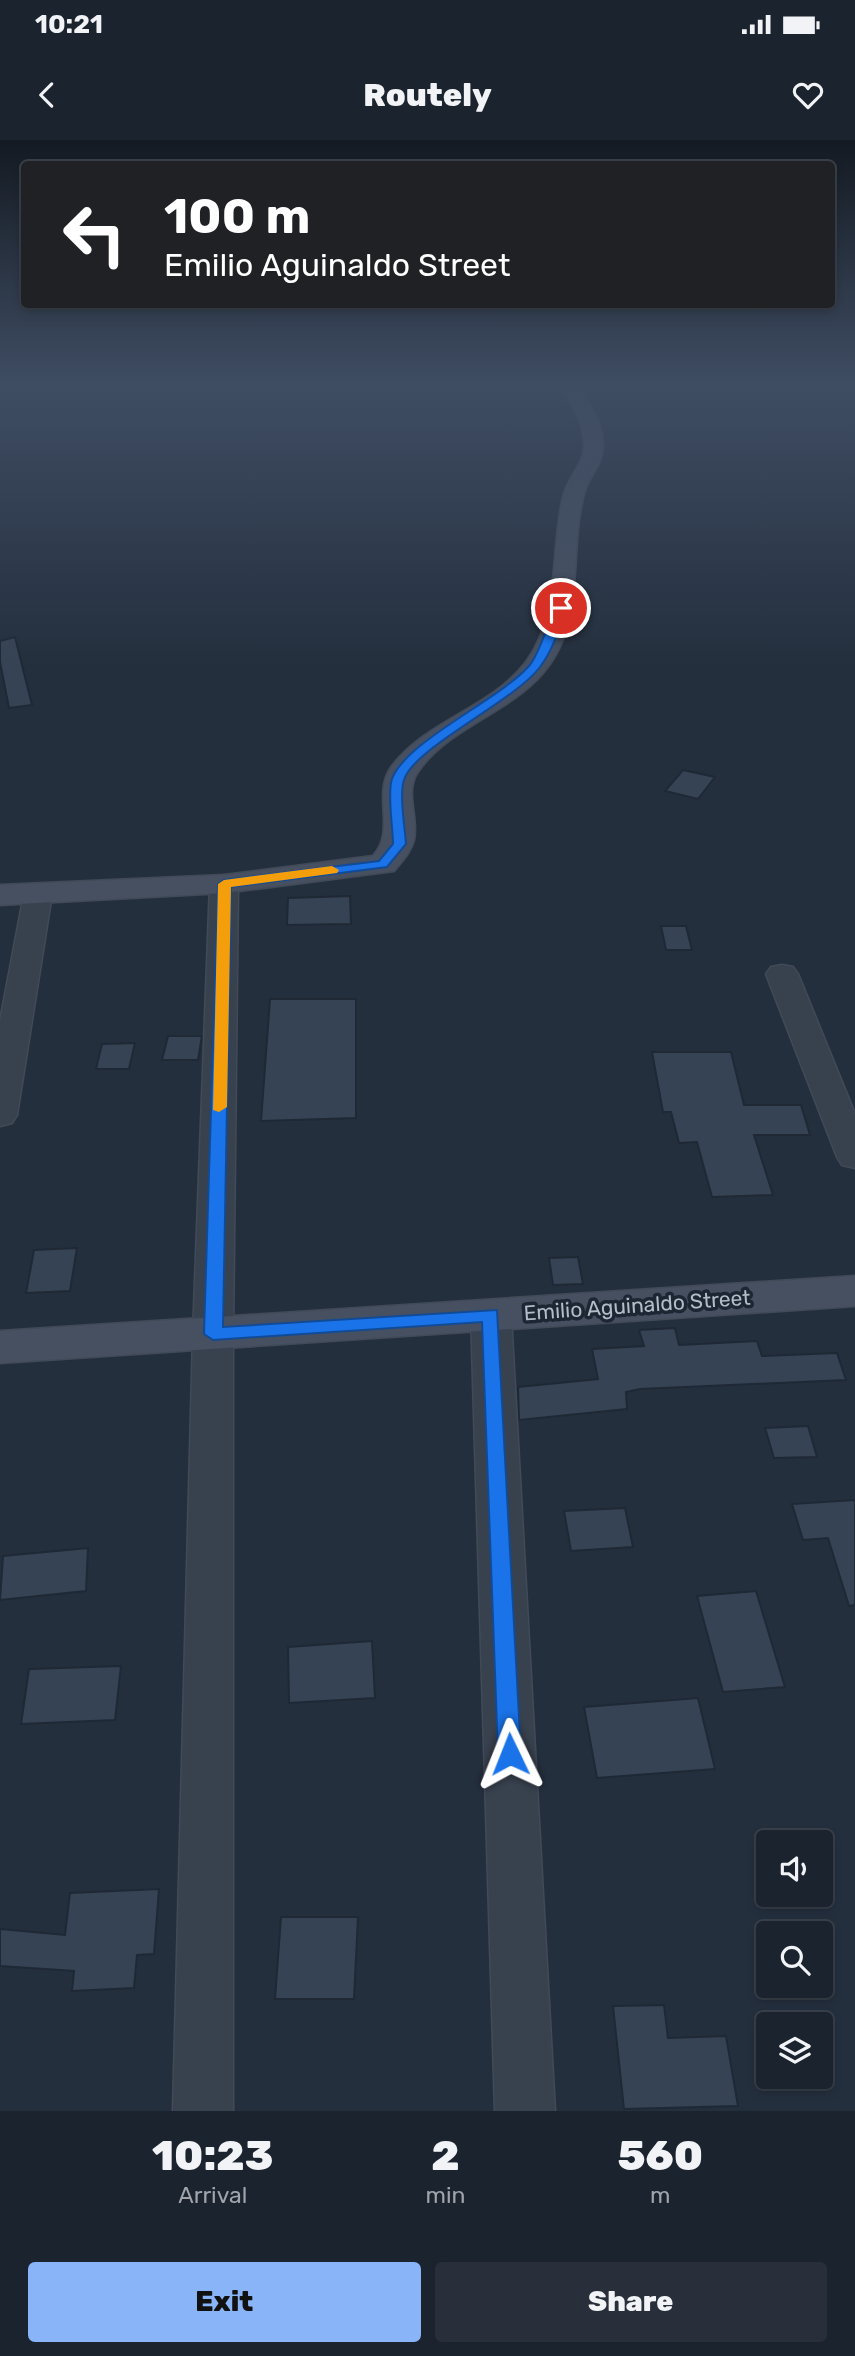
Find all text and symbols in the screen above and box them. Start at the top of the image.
text: 10:21 [35,9,103,40]
icon: back [28,76,66,114]
text: Routely [363,76,492,114]
icon: heart [789,76,827,114]
text: 100 m [164,187,310,245]
icon: left [49,189,140,280]
text: Emilio Aguinaldo Street [164,246,510,284]
pin [531,578,591,638]
icon: arrive [542,589,580,627]
street label: Emilio Aguinaldo Street [523,1285,751,1325]
position arrow [473,1717,547,1791]
map controls [756,1830,833,2089]
button: sound [756,1830,833,1907]
button: search [756,1921,833,1998]
button: layers [756,2012,833,2089]
text: 10:23 [152,2131,274,2181]
text: 2 [431,2131,460,2181]
text: 560 [617,2131,703,2181]
text: Arrival [178,2181,247,2209]
text: min [426,2181,465,2209]
text: m [650,2181,670,2209]
button: Exit [28,2262,421,2342]
button: Share [435,2262,827,2342]

